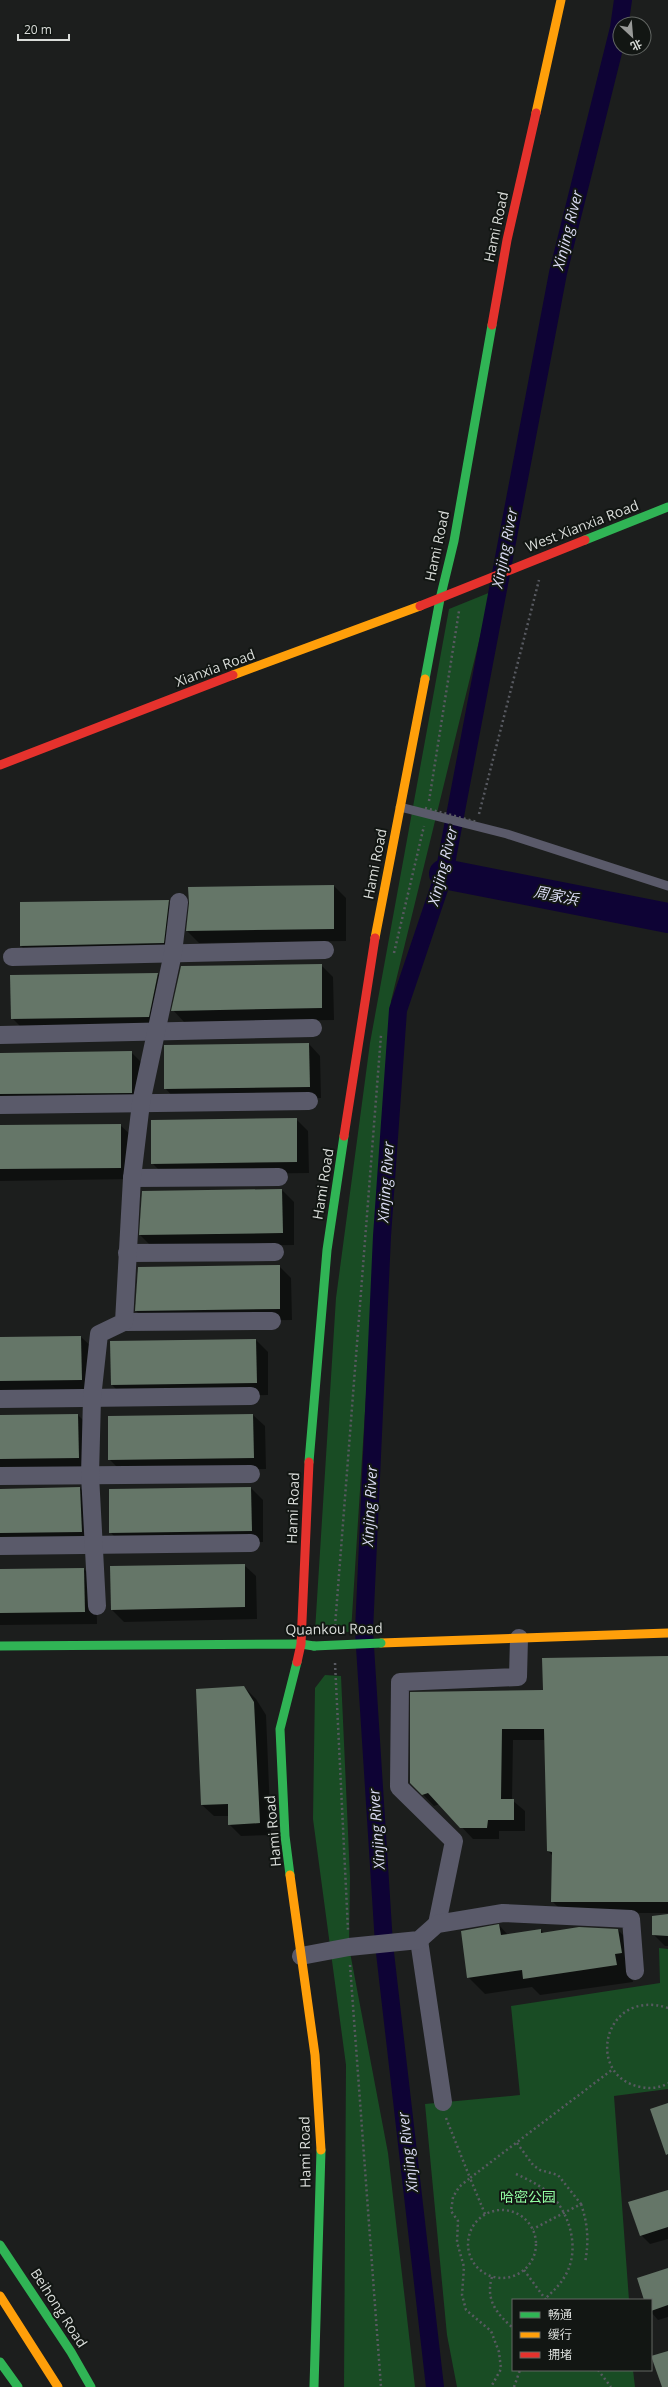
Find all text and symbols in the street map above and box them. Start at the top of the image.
scale bar [18,16,69,42]
north arrow [612,16,652,56]
text: 20 m [24,21,52,38]
text: 北 [628,36,645,55]
water label: Xinjing River [547,187,587,272]
street label: Hami Road [479,190,512,264]
street label: West Xianxia Road [523,495,641,556]
water label: Xinjing River [486,505,522,590]
street label: Hami Road [420,509,453,583]
street label: Xianxia Road [172,644,257,691]
water label: Xinjing River [422,823,462,908]
street label: Hami Road [358,827,391,901]
water label: 周家浜 [532,881,582,910]
water label: Xinjing River [372,1140,398,1224]
street label: Hami Road [308,1147,337,1221]
water label: Xinjing River [357,1464,381,1548]
street label: Hami Road [282,1472,303,1544]
street label: Quankou Road [285,1618,383,1639]
water label: Xinjing River [363,1787,389,1871]
street label: Hami Road [260,1795,285,1868]
water label: Xinjing River [392,2110,422,2194]
street label: Hami Road [294,2116,315,2188]
park label: 哈密公园 [500,2187,556,2206]
street label: Beihong Road [27,2265,92,2351]
legend [512,2299,652,2371]
text: 畅通 [548,2306,572,2323]
text: 缓行 [548,2326,572,2343]
text: 拥堵 [548,2346,572,2363]

